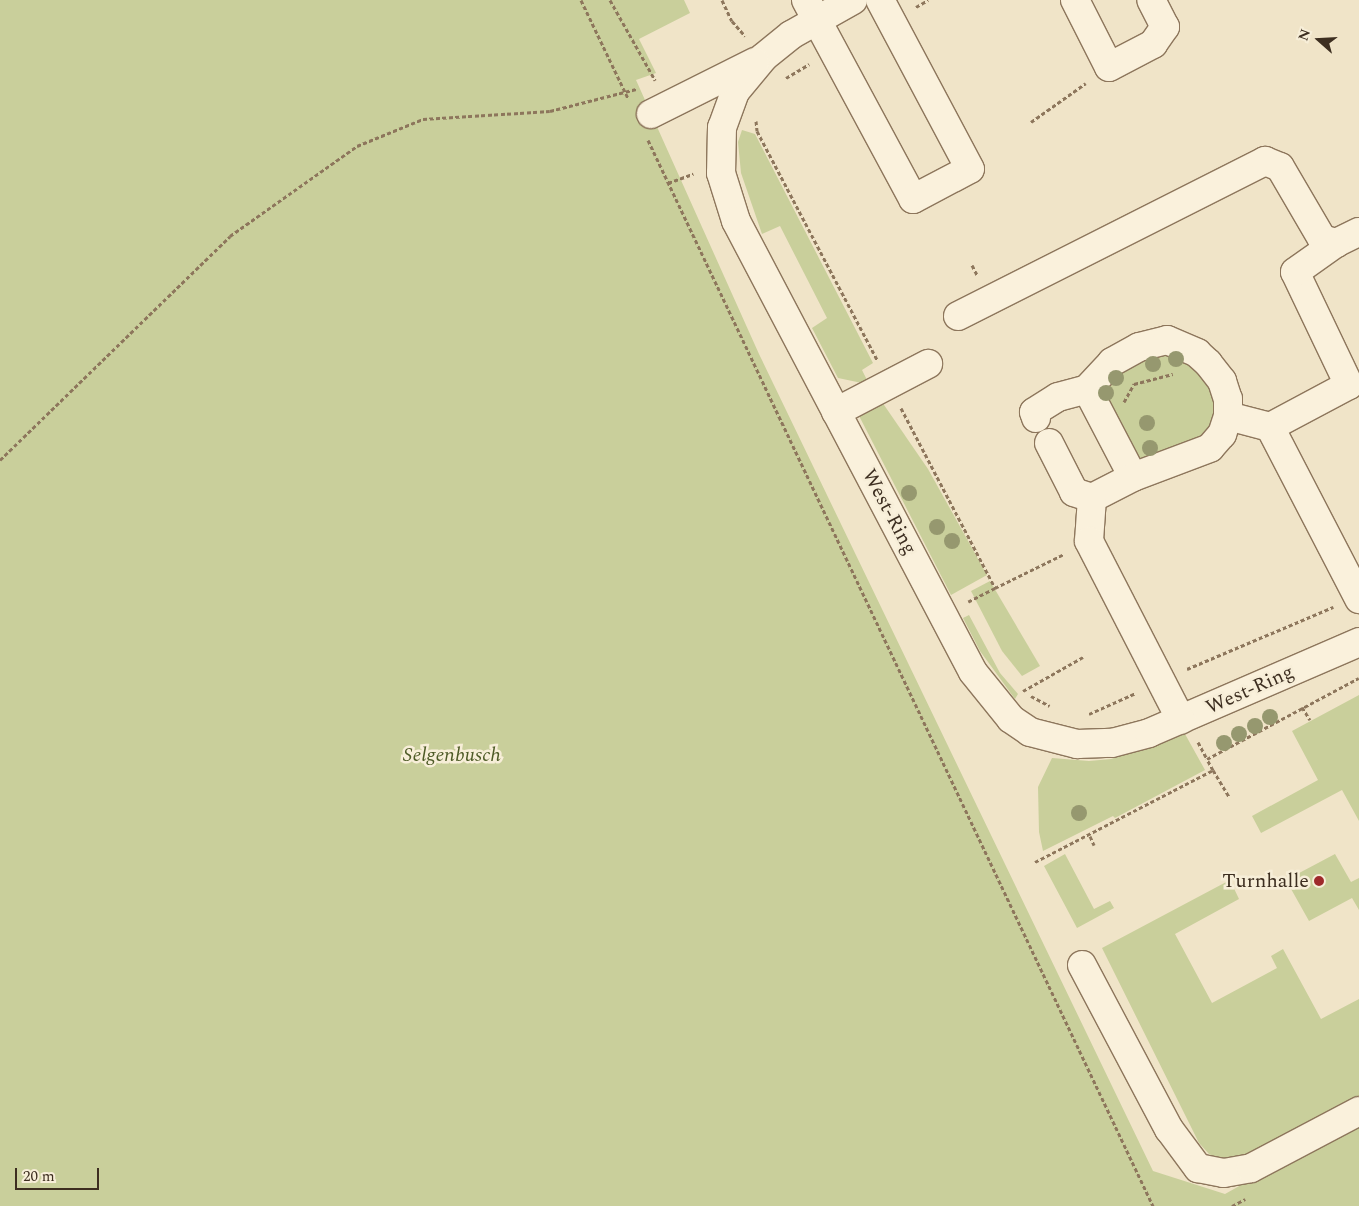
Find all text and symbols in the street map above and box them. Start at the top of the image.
north arrow [1294,15,1344,65]
text: N [1293,26,1316,44]
street label: West-Ring [856,465,922,559]
street label: West-Ring [1202,660,1298,720]
park label: Selgenbusch [403,743,501,767]
place label: Turnhalle [1222,869,1309,893]
marker: Turnhalle [1313,875,1325,887]
scale bar [18,1158,101,1190]
text: 20 m [23,1165,55,1188]

